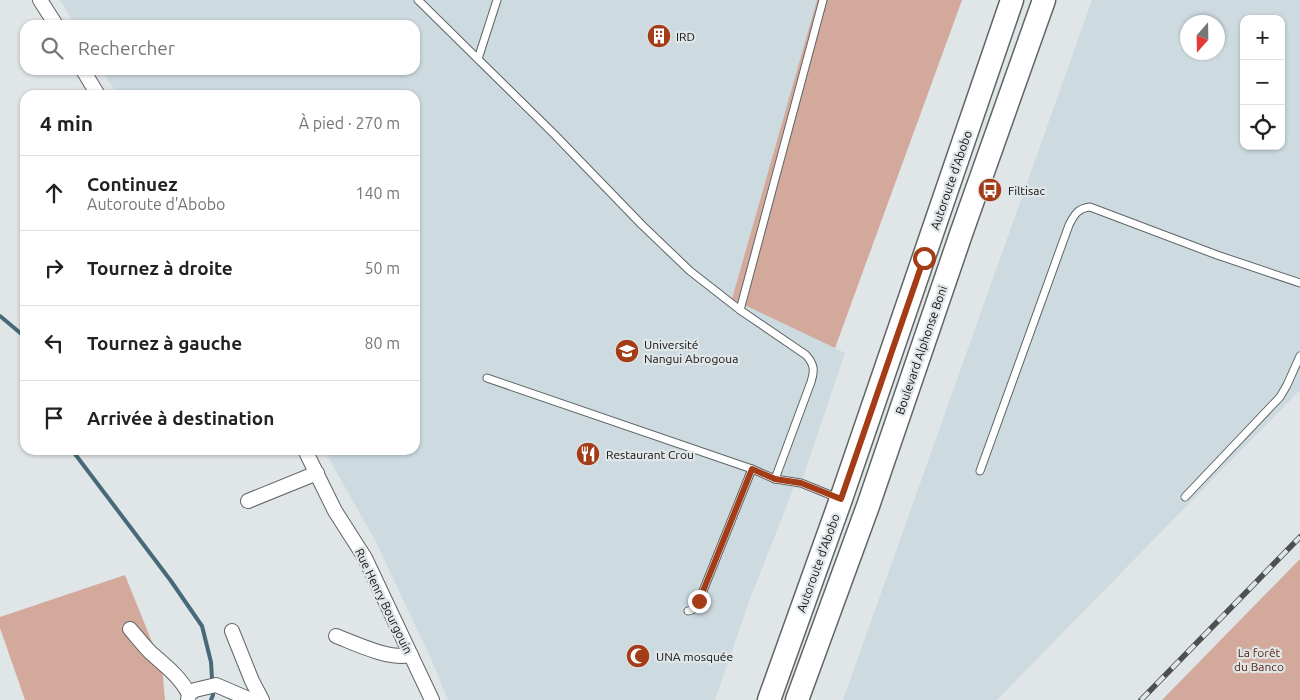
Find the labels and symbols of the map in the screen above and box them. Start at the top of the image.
north arrow [1180,15,1225,60]
building icon: IRD [646,23,672,49]
place label: IRD [676,30,695,43]
street label: Autoroute d'Abobo [928,129,974,231]
bus stop icon: Filtisac [977,177,1003,203]
place label: Filtisac [1008,184,1045,197]
route start [913,247,936,270]
street label: Boulevard Alphonse Boni [893,284,949,416]
school or university icon: Université Nangui Abrogoua [614,338,640,364]
place label: Université Nangui Abrogoua [644,338,738,365]
restaurant icon: Restaurant Crou [575,441,601,467]
place label: Restaurant Crou [606,448,694,461]
street label: Autoroute d'Abobo [794,512,842,614]
street label: Rue Henry Bourgouin [353,546,415,656]
route end [688,590,711,613]
mosque icon: UNA mosquée [625,643,651,669]
park label: La forêt du Banco [1234,646,1284,673]
place label: UNA mosquée [656,650,733,663]

